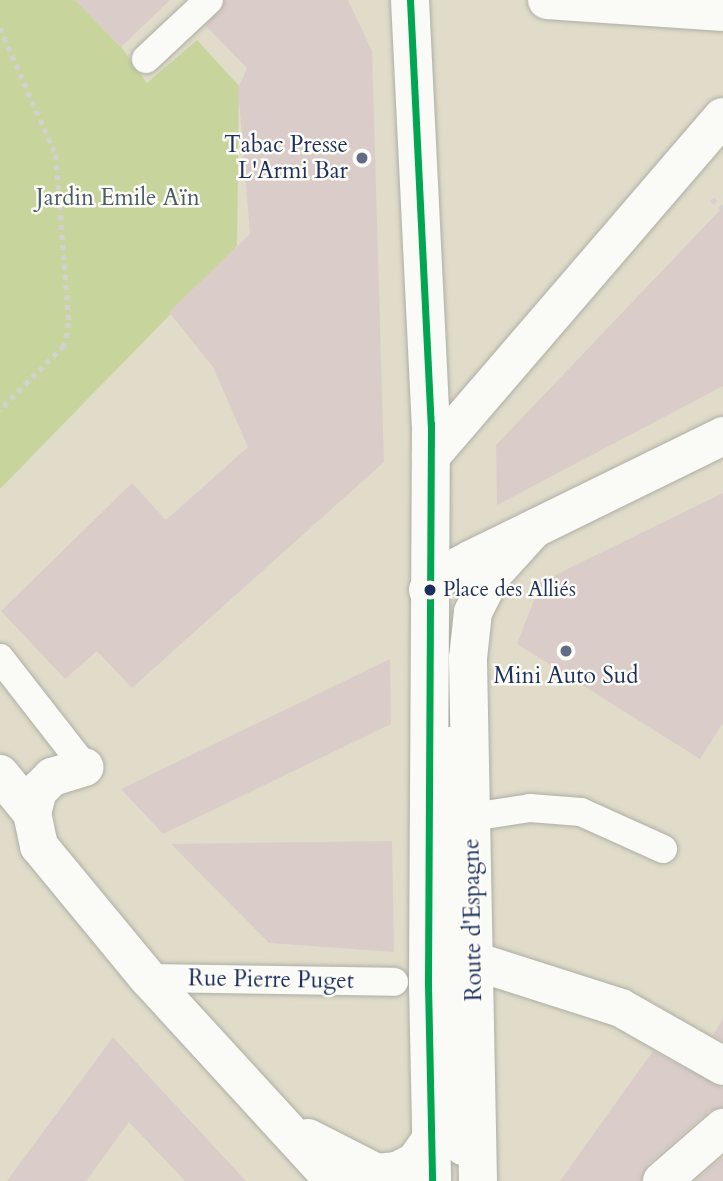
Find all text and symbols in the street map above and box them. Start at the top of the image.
place label: Tabac Presse L'Armi Bar [224,131,348,185]
marker: Tabac Presse L'Armi Bar [354,150,370,166]
park label: Jardin Emile Aïn [36,184,200,212]
place label: Place des Alliés [443,577,576,603]
marker: Place des Alliés [423,583,437,597]
marker: Mini Auto Sud [558,643,574,659]
place label: Mini Auto Sud [493,662,639,690]
street label: Route d'Espagne [458,838,488,1002]
street label: Rue Pierre Puget [188,965,354,995]

